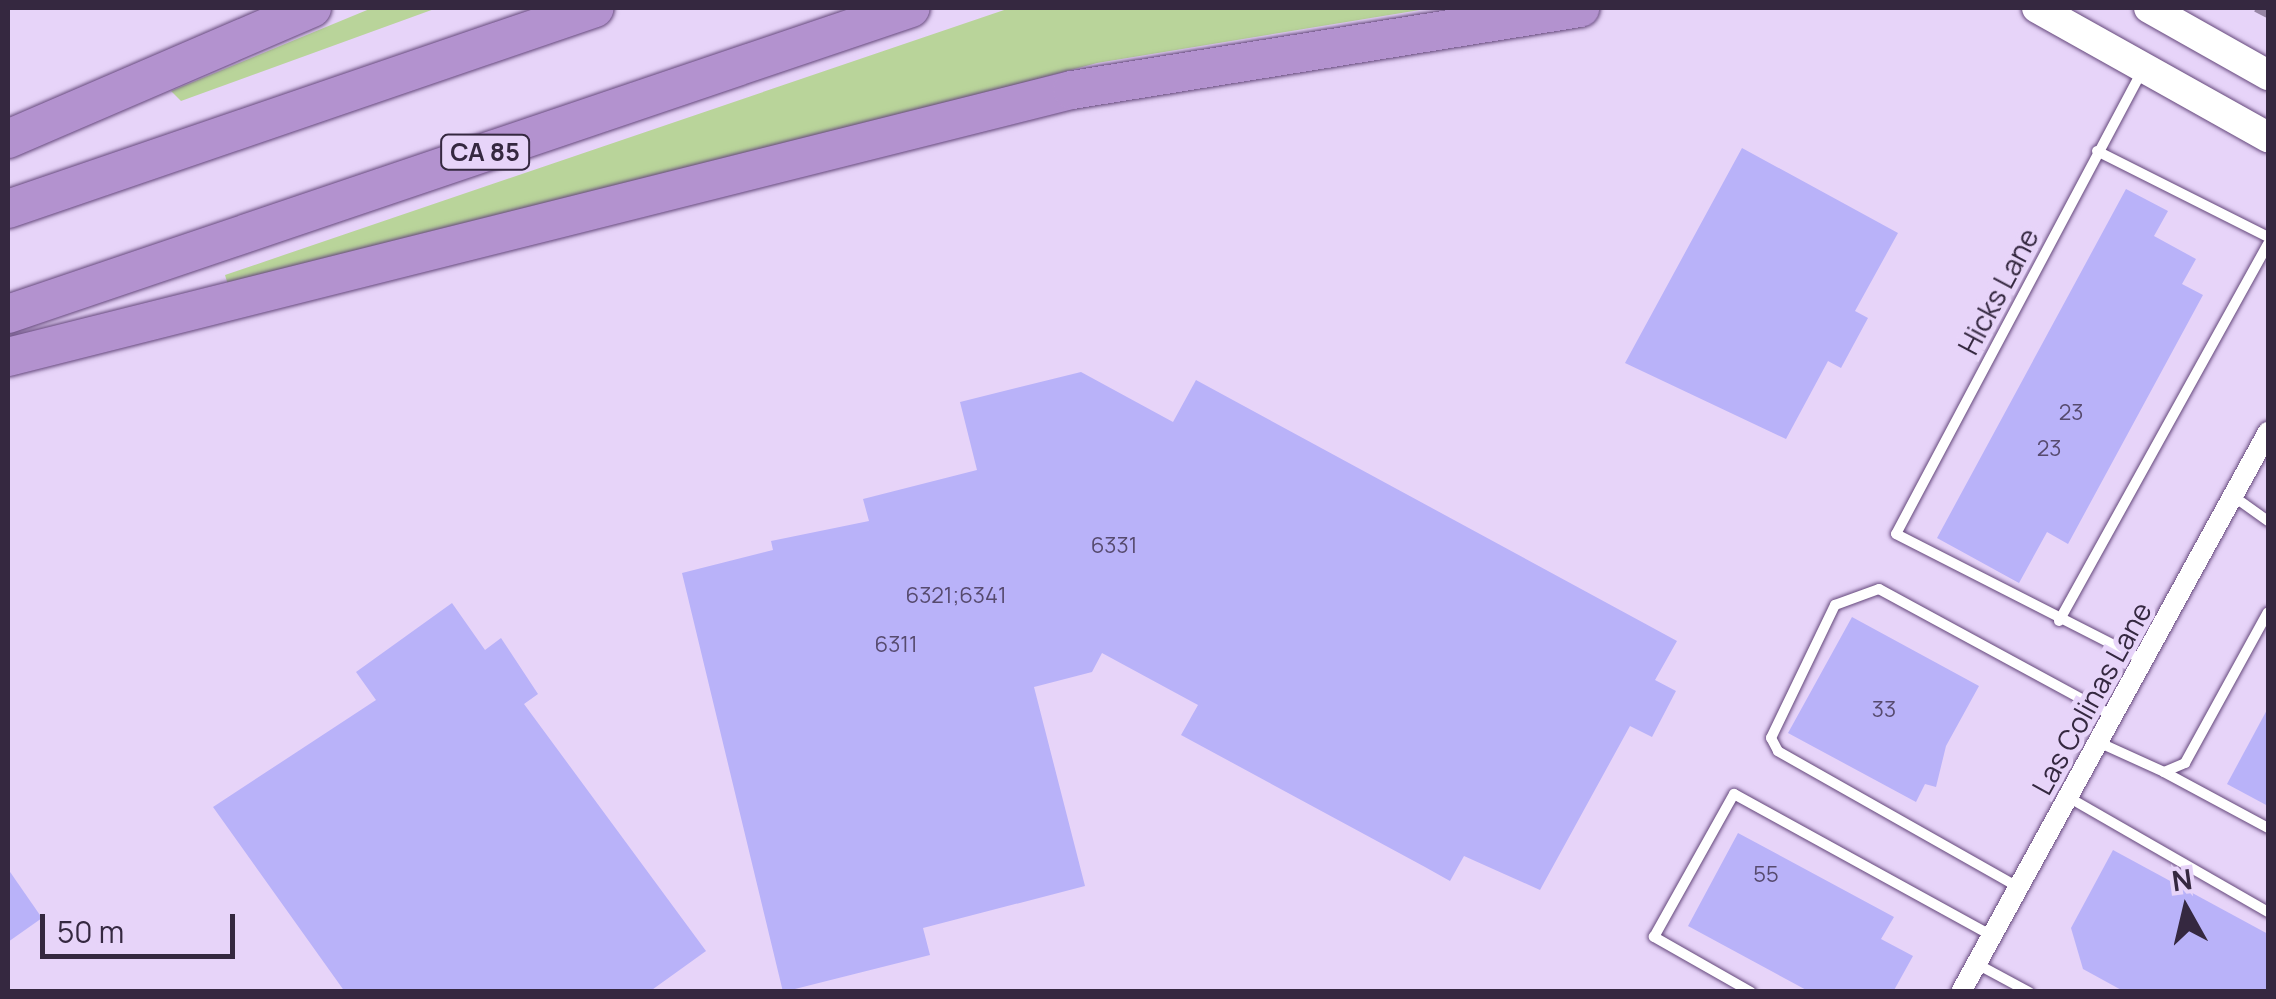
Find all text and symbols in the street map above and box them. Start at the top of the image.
road number: CA 85 [440,132,530,172]
street label: Hicks Lane [1951,222,2045,360]
house number: 23 [2059,400,2083,426]
house number: 23 [2037,436,2061,462]
house number: 6331 [1091,533,1137,559]
house number: 6321;6341 [905,583,1007,609]
street label: Las Colinas Lane [2024,596,2158,800]
house number: 6311 [875,632,917,658]
house number: 33 [1872,697,1896,723]
north arrow [2136,859,2236,959]
text: N [2169,859,2194,900]
house number: 55 [1753,862,1779,888]
scale bar [45,894,240,956]
text: 50 m [57,911,124,952]

